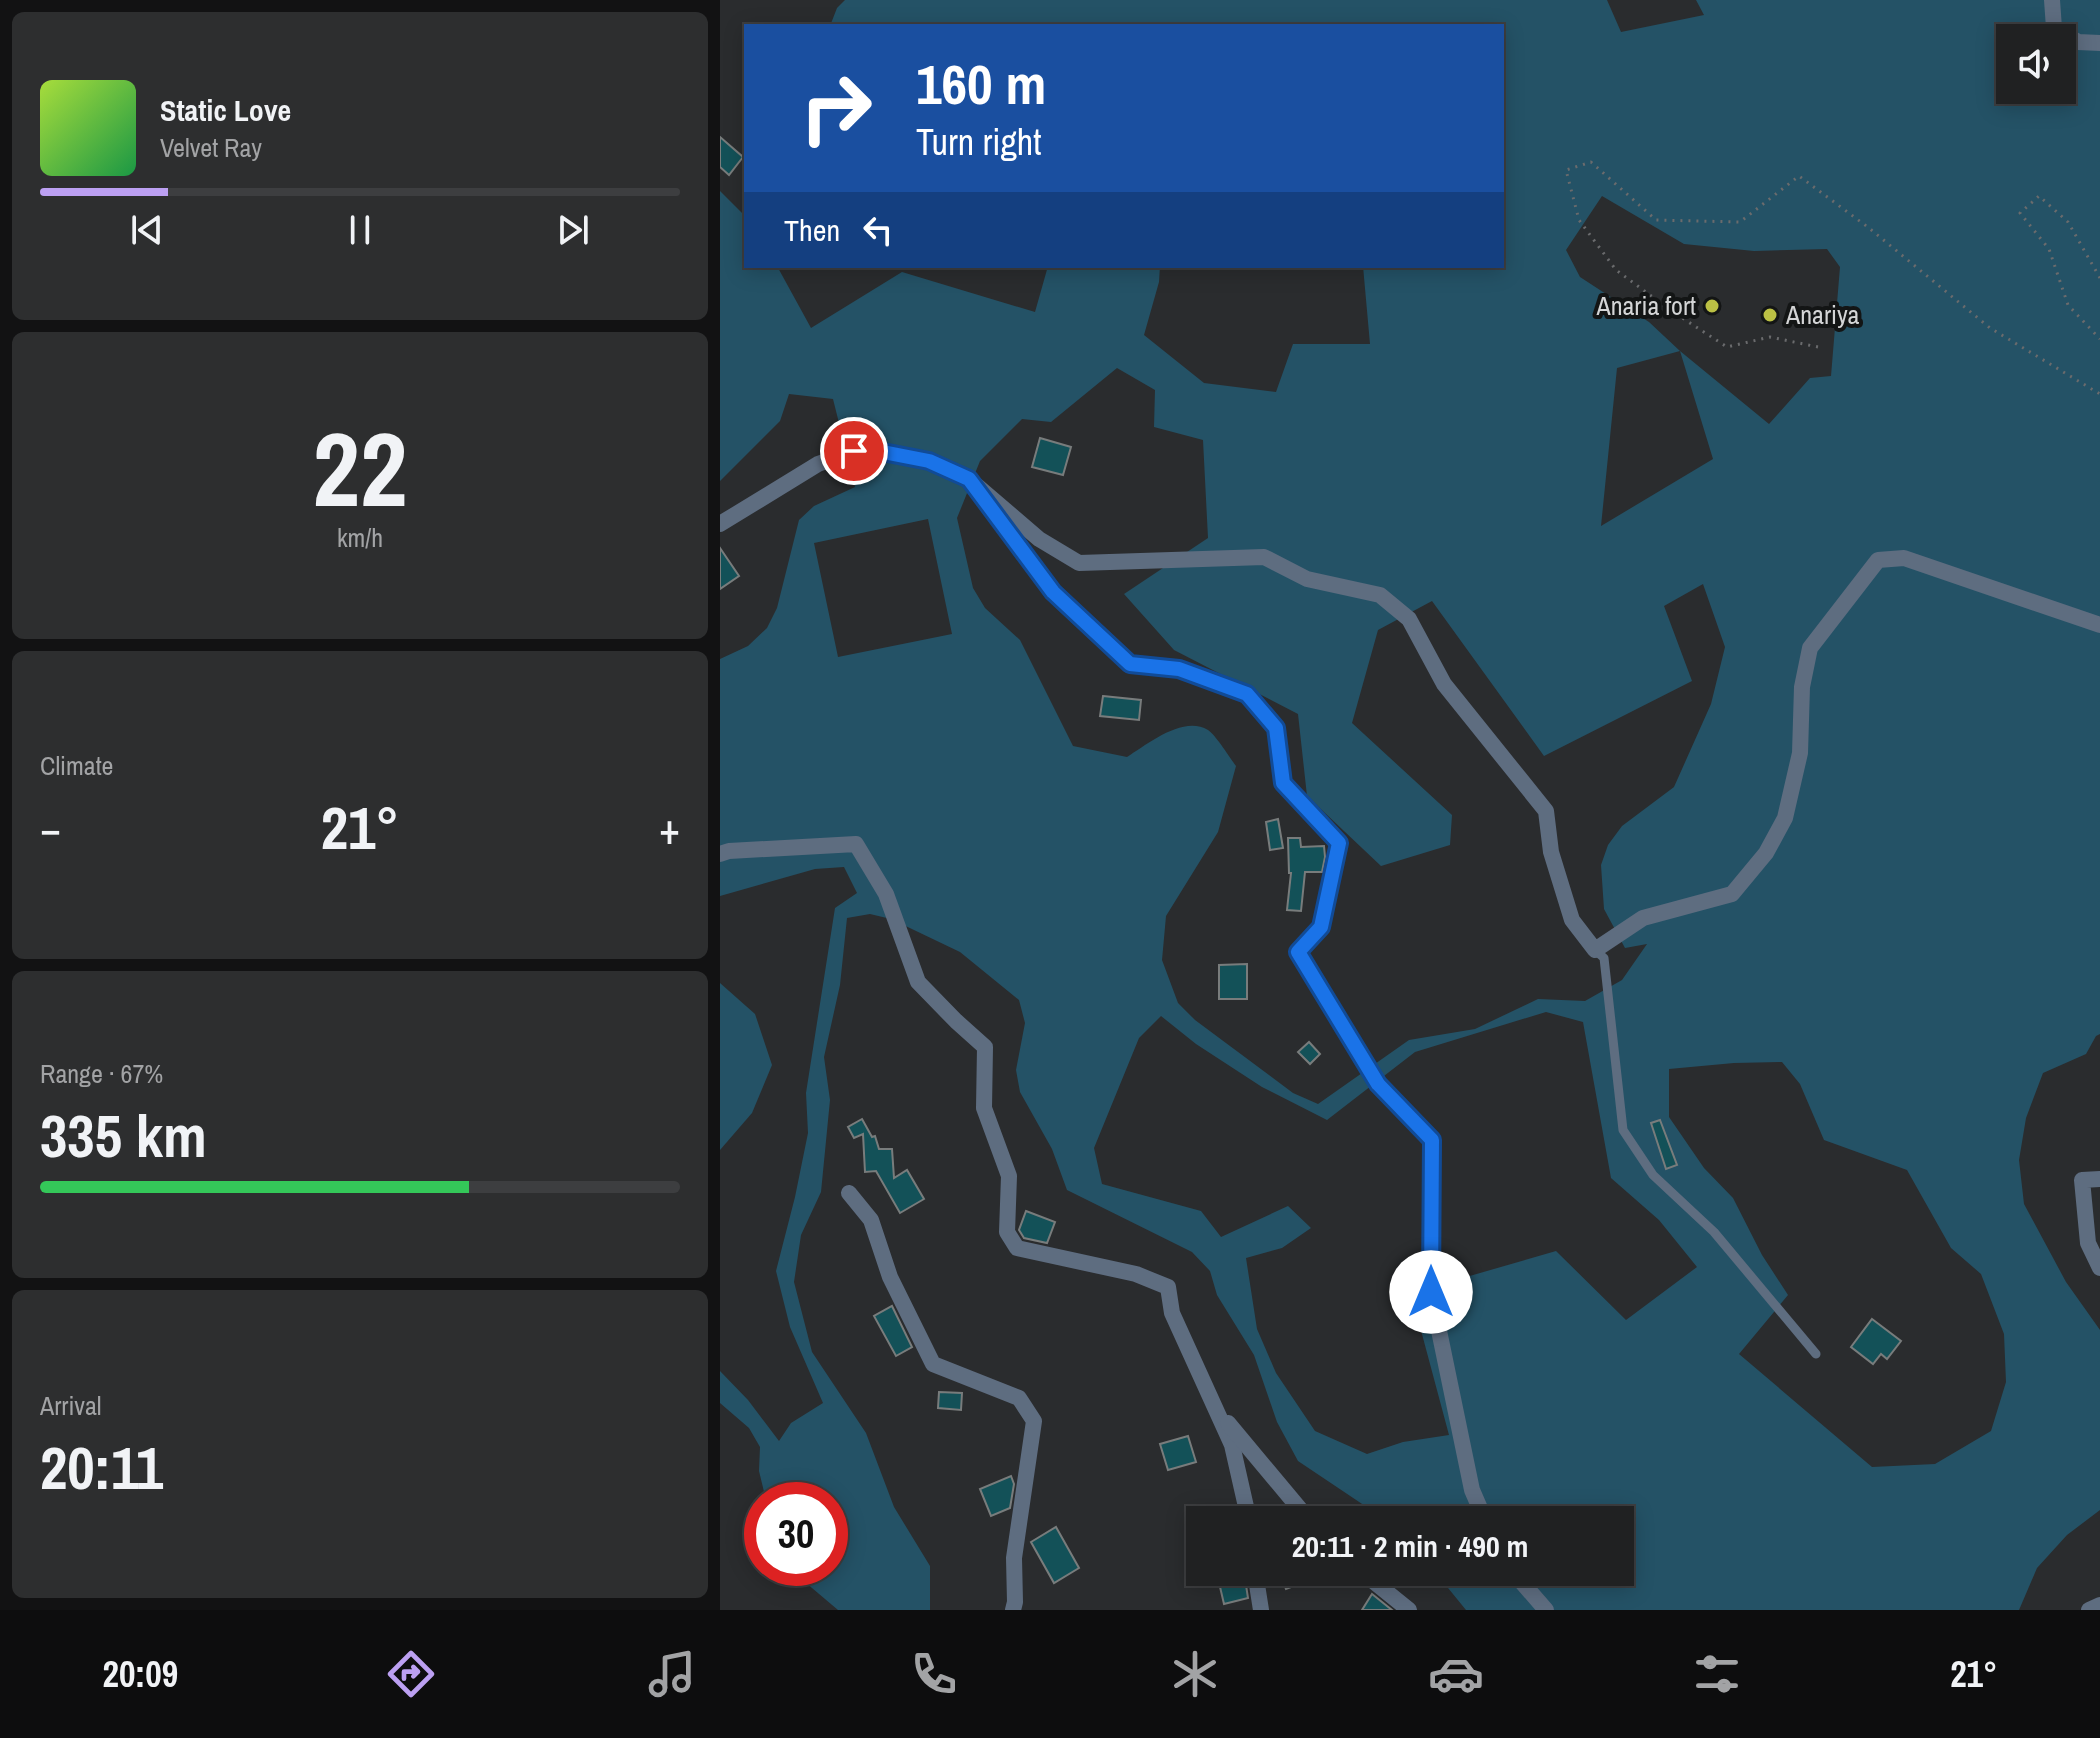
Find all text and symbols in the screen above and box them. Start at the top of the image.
map controls [1996,24,2076,104]
button: sound [1996,24,2076,104]
text: 160 m [916,46,1046,121]
icon: right [784,56,888,160]
text: Static Love [160,90,291,130]
text: Turn right [916,118,1041,166]
text: Velvet Ray [160,130,262,165]
icon: previous [125,208,169,252]
icon: pause [338,208,382,252]
icon: next [551,208,595,252]
icon: left [856,208,900,252]
text: Then [784,210,840,250]
place label: Anaria fort [1595,288,1696,323]
marker: Anaria fort [1703,297,1721,315]
place label: Anariya [1785,297,1860,332]
marker: Anariya [1761,306,1779,324]
text: 22 [313,398,407,538]
pin [820,417,888,485]
icon: arrive [832,429,876,473]
text: km/h [337,520,383,555]
text: Climate [40,748,113,783]
text: 21° [321,787,399,868]
text: − [40,798,61,858]
text: + [659,798,680,858]
text: Range · 67% [40,1056,163,1091]
text: 335 km [40,1095,207,1176]
position arrow [1389,1250,1473,1334]
text: Arrival [40,1388,102,1423]
text: 20:11 [40,1427,163,1508]
speed limit sign: 30 [744,1482,848,1586]
text: 20:11 · 2 min · 490 m [1292,1526,1528,1566]
icon: directions [383,1646,439,1702]
icon: music [644,1646,700,1702]
icon: phone [906,1646,962,1702]
icon: climate [1167,1646,1223,1702]
icon: car [1428,1646,1484,1702]
icon: filters [1689,1646,1745,1702]
text: 20:09 [103,1650,178,1698]
text: 21° [1950,1650,1997,1698]

